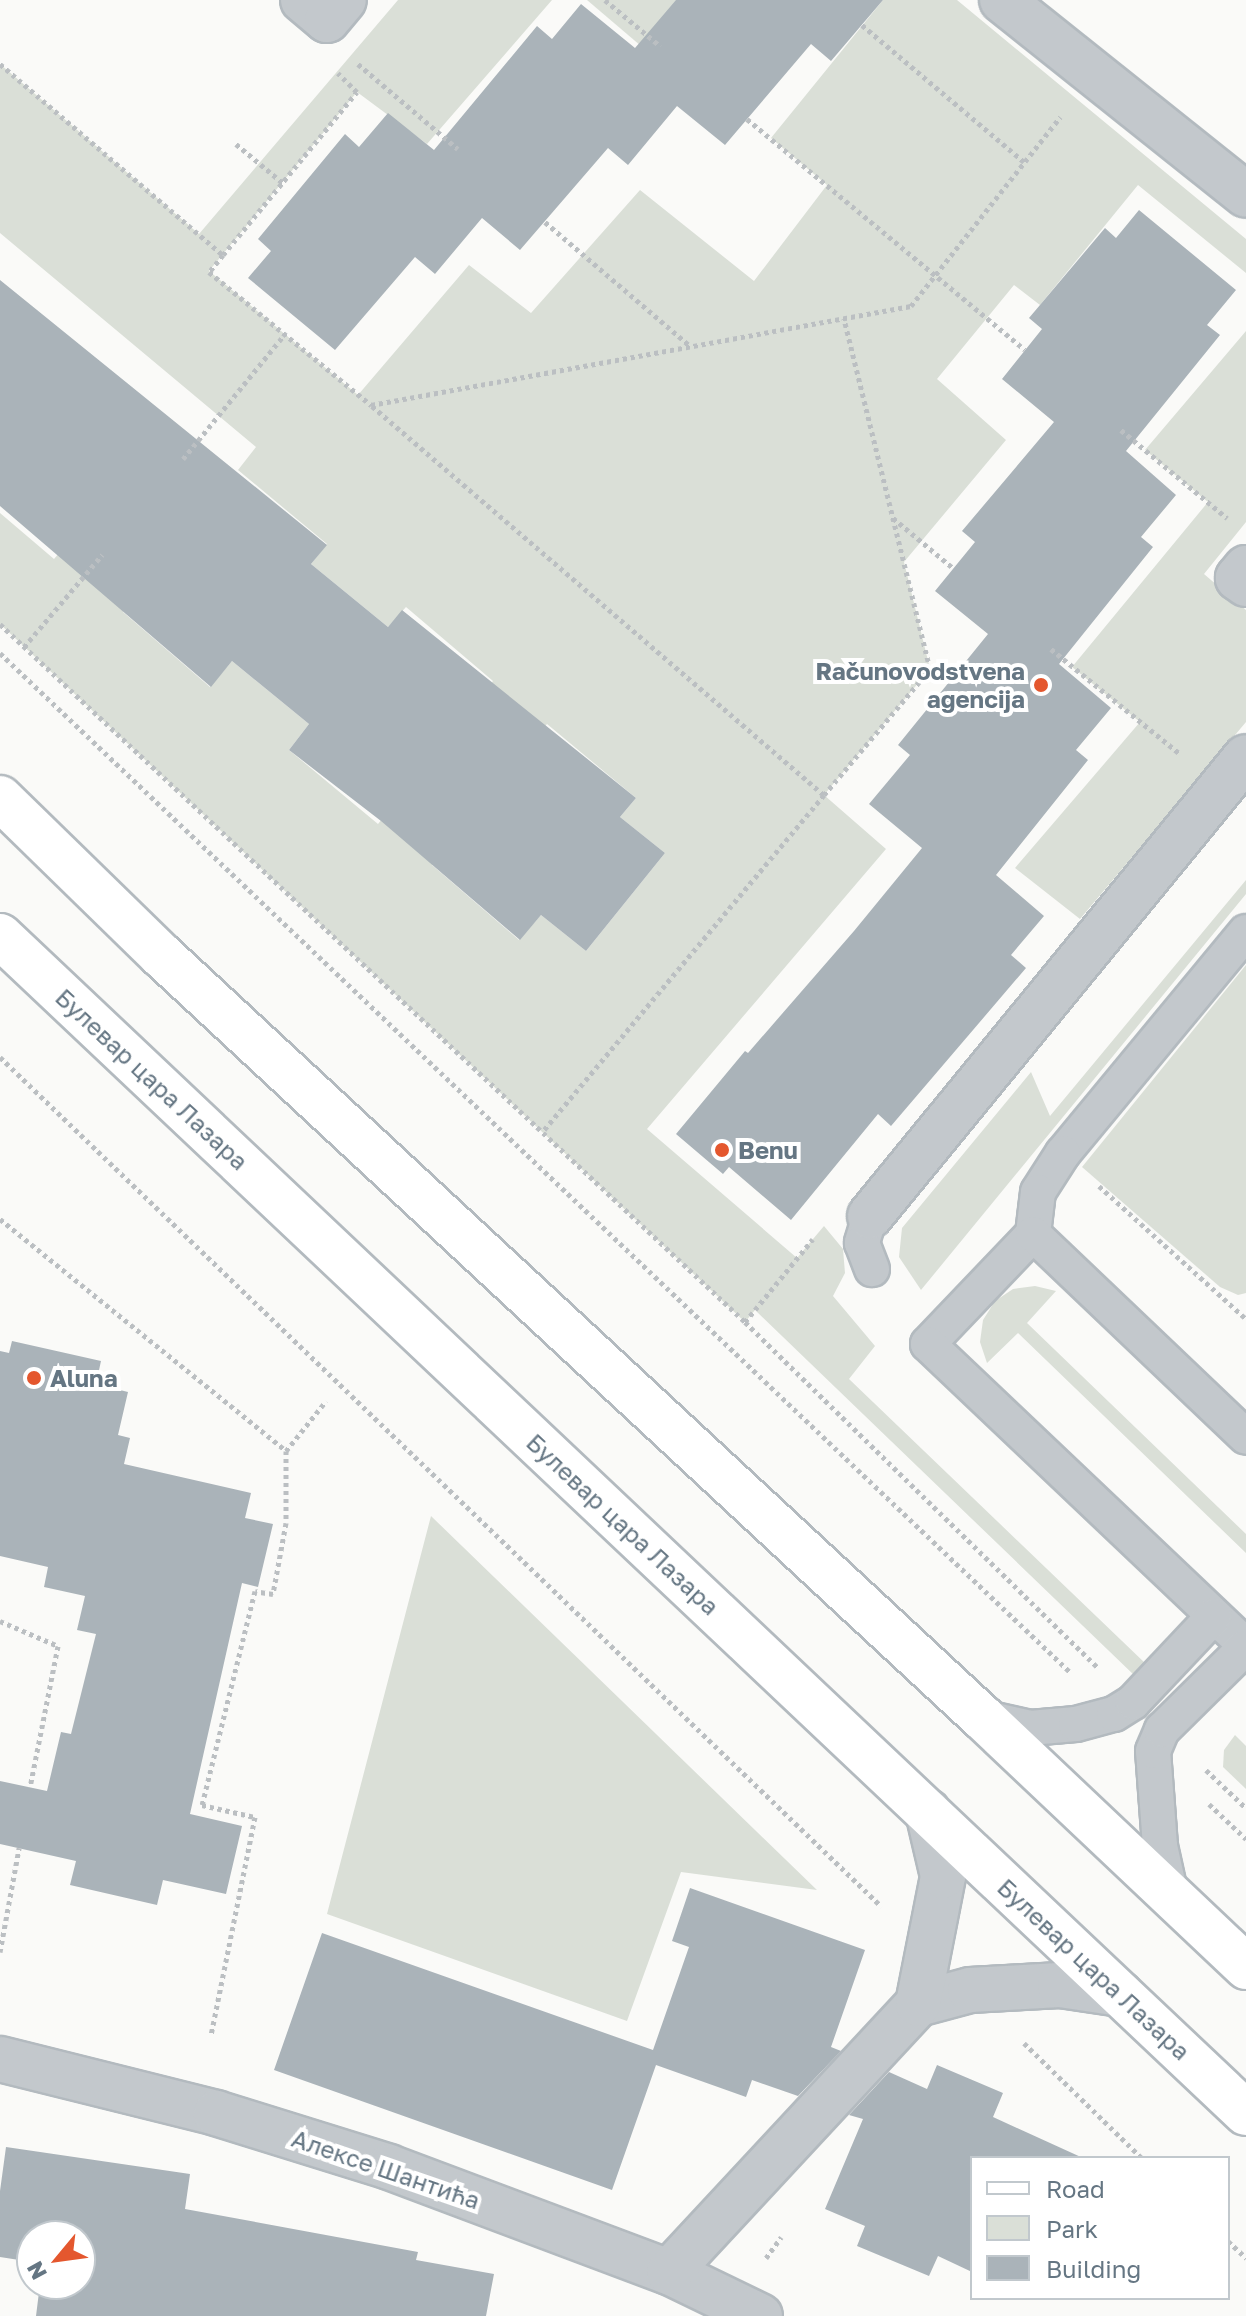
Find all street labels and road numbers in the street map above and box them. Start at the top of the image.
street label: Булевар цара Лазара [50,982,254,1176]
street label: Булевар цара Лазара [521,1427,725,1621]
street label: Булевар цара Лазара [992,1872,1196,2066]
street label: Алексе Шантића [288,2123,484,2215]

